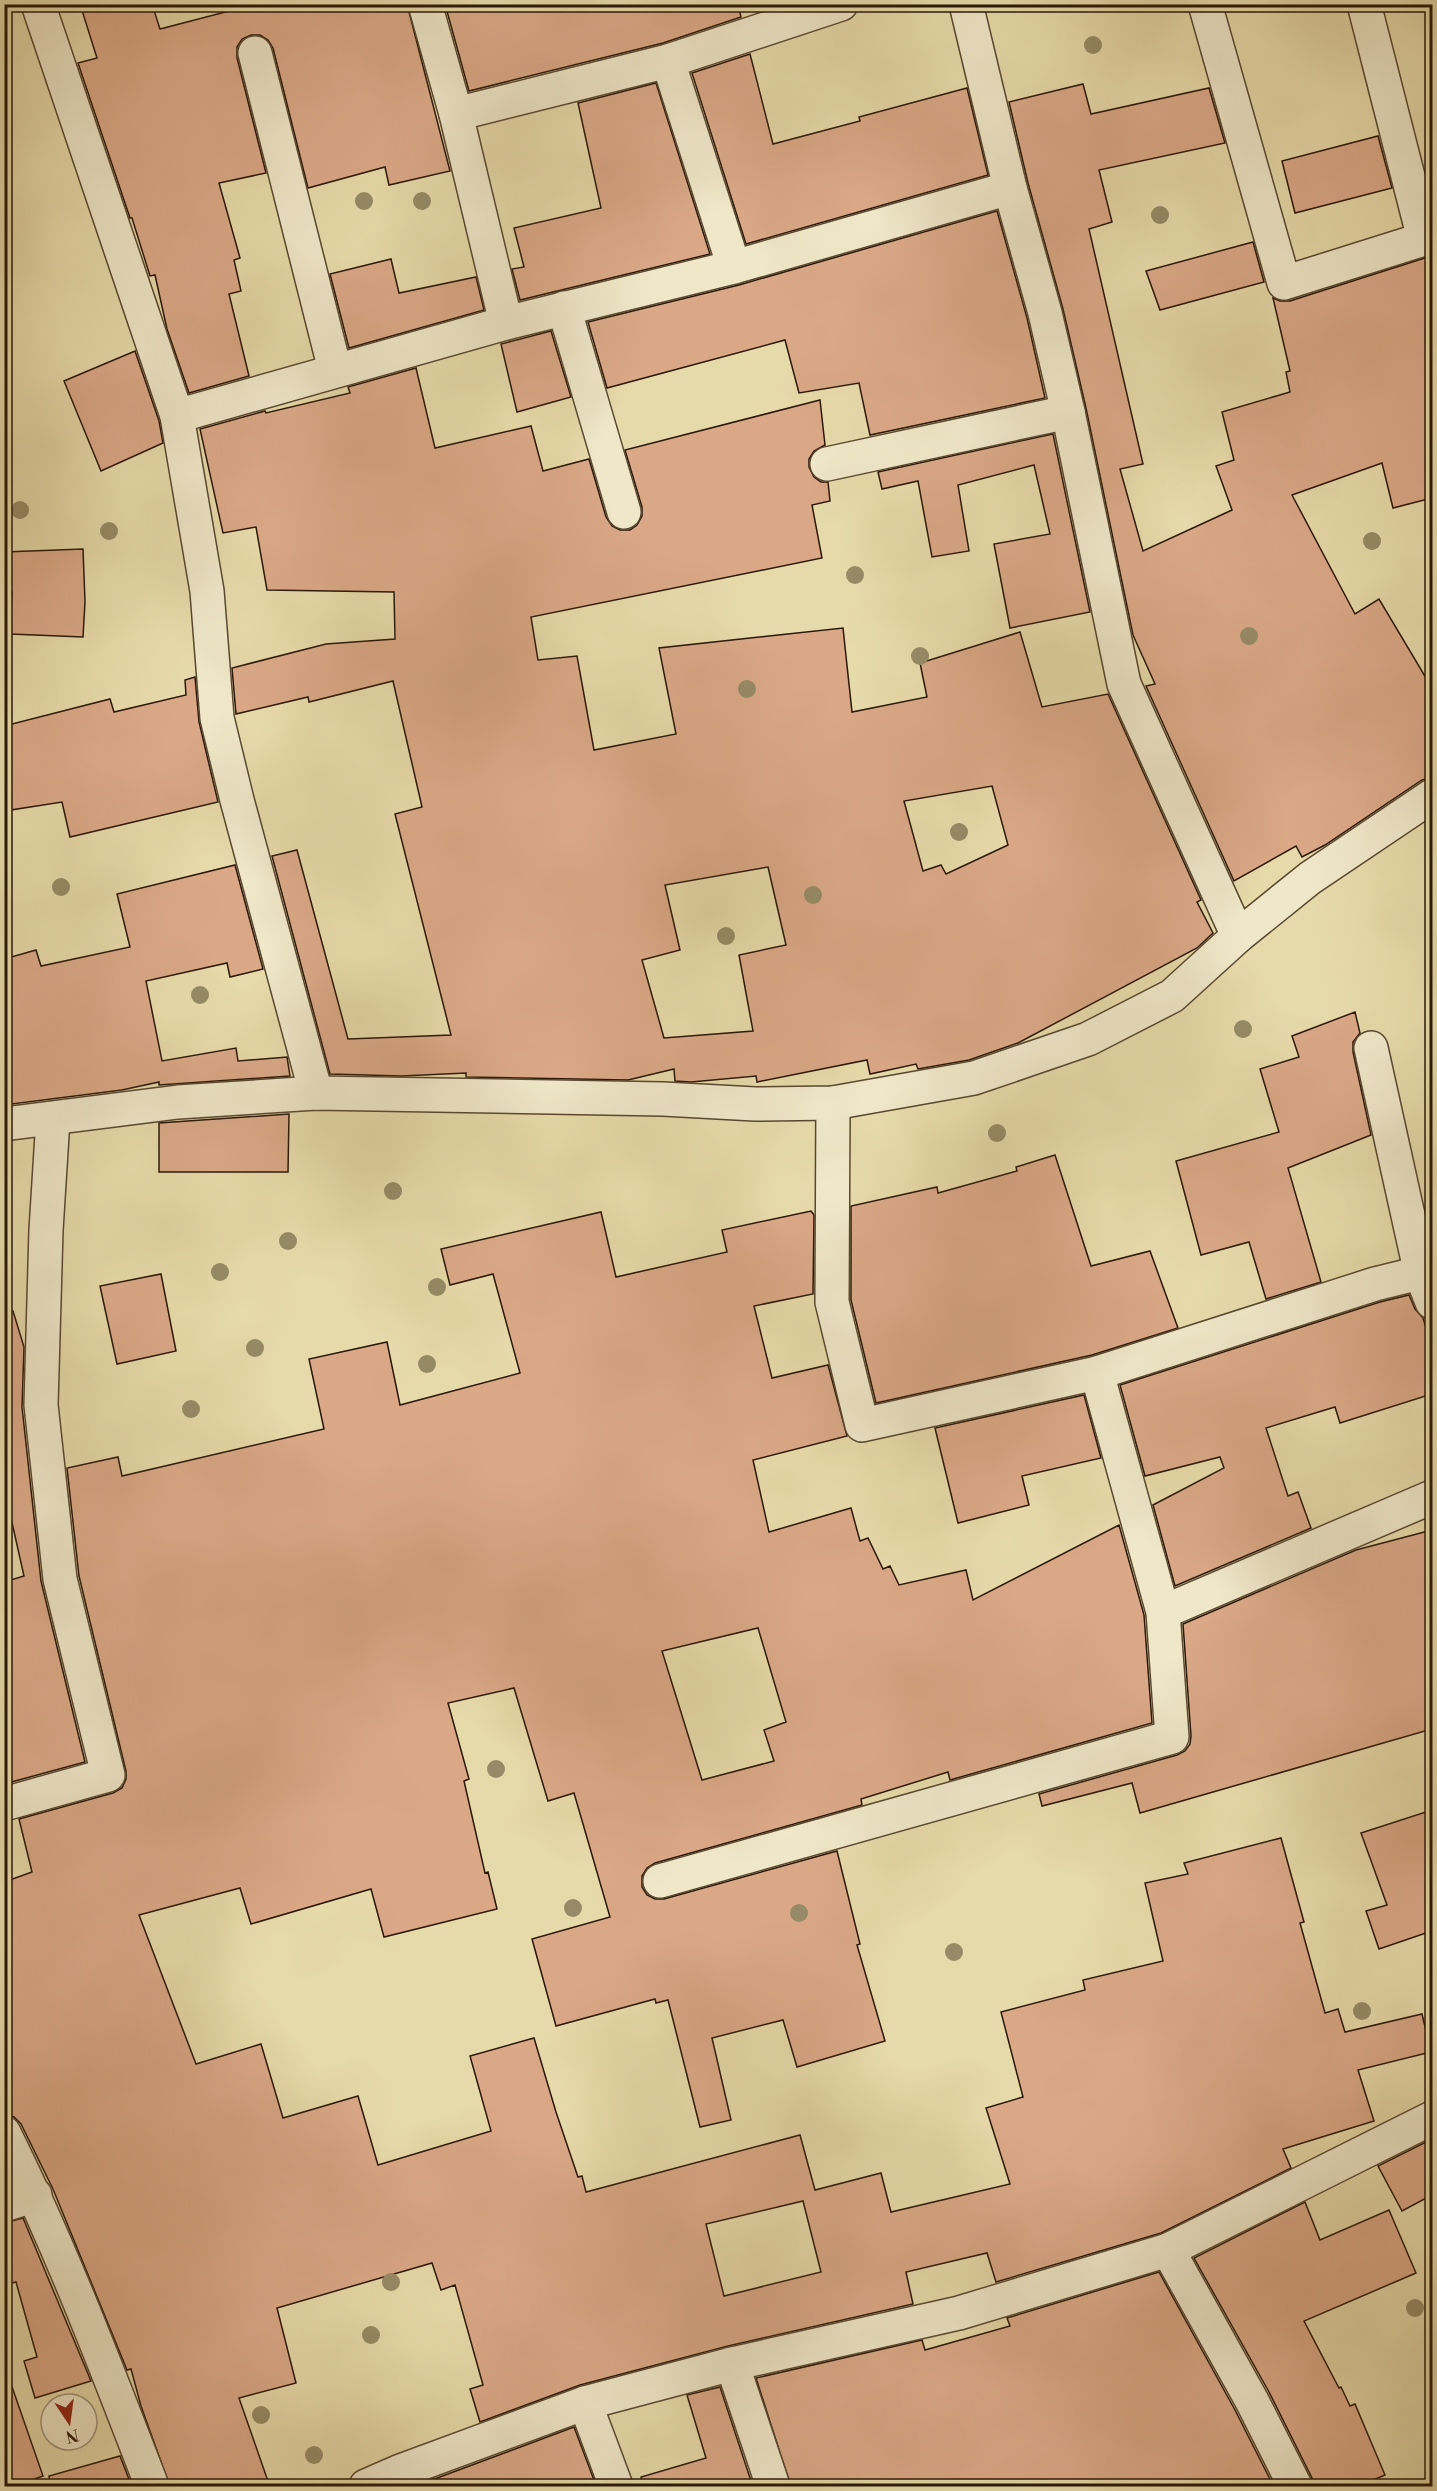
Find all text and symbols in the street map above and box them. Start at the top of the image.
north arrow [39,2392,99,2452]
text: N [63,2424,81,2447]

